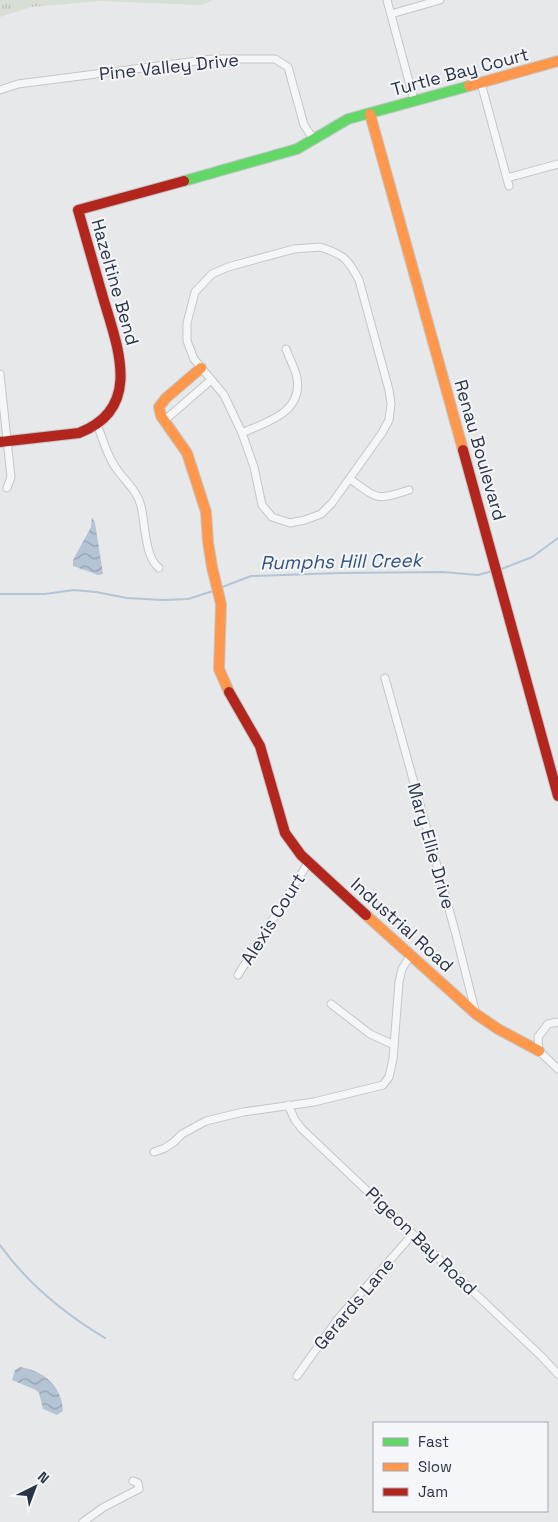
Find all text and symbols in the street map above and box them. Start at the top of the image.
street label: Turtle Bay Court [389,42,531,101]
street label: Pine Valley Drive [98,48,240,85]
street label: Hazeltine Bend [86,216,145,348]
street label: Renau Boulevard [449,377,512,523]
water label: Rumphs Hill Creek [260,548,425,575]
street label: Mary Ellie Drive [402,780,460,912]
street label: Alexis Court [235,869,310,969]
street label: Industrial Road [346,872,458,977]
street label: Pigeon Bay Road [361,1182,482,1300]
street label: Gerards Lane [308,1253,399,1355]
legend [373,1422,548,1512]
text: Fast [418,1432,449,1451]
text: Slow [418,1457,452,1476]
north arrow [10,1462,60,1512]
text: N [34,1468,53,1487]
text: Jam [418,1482,448,1501]

